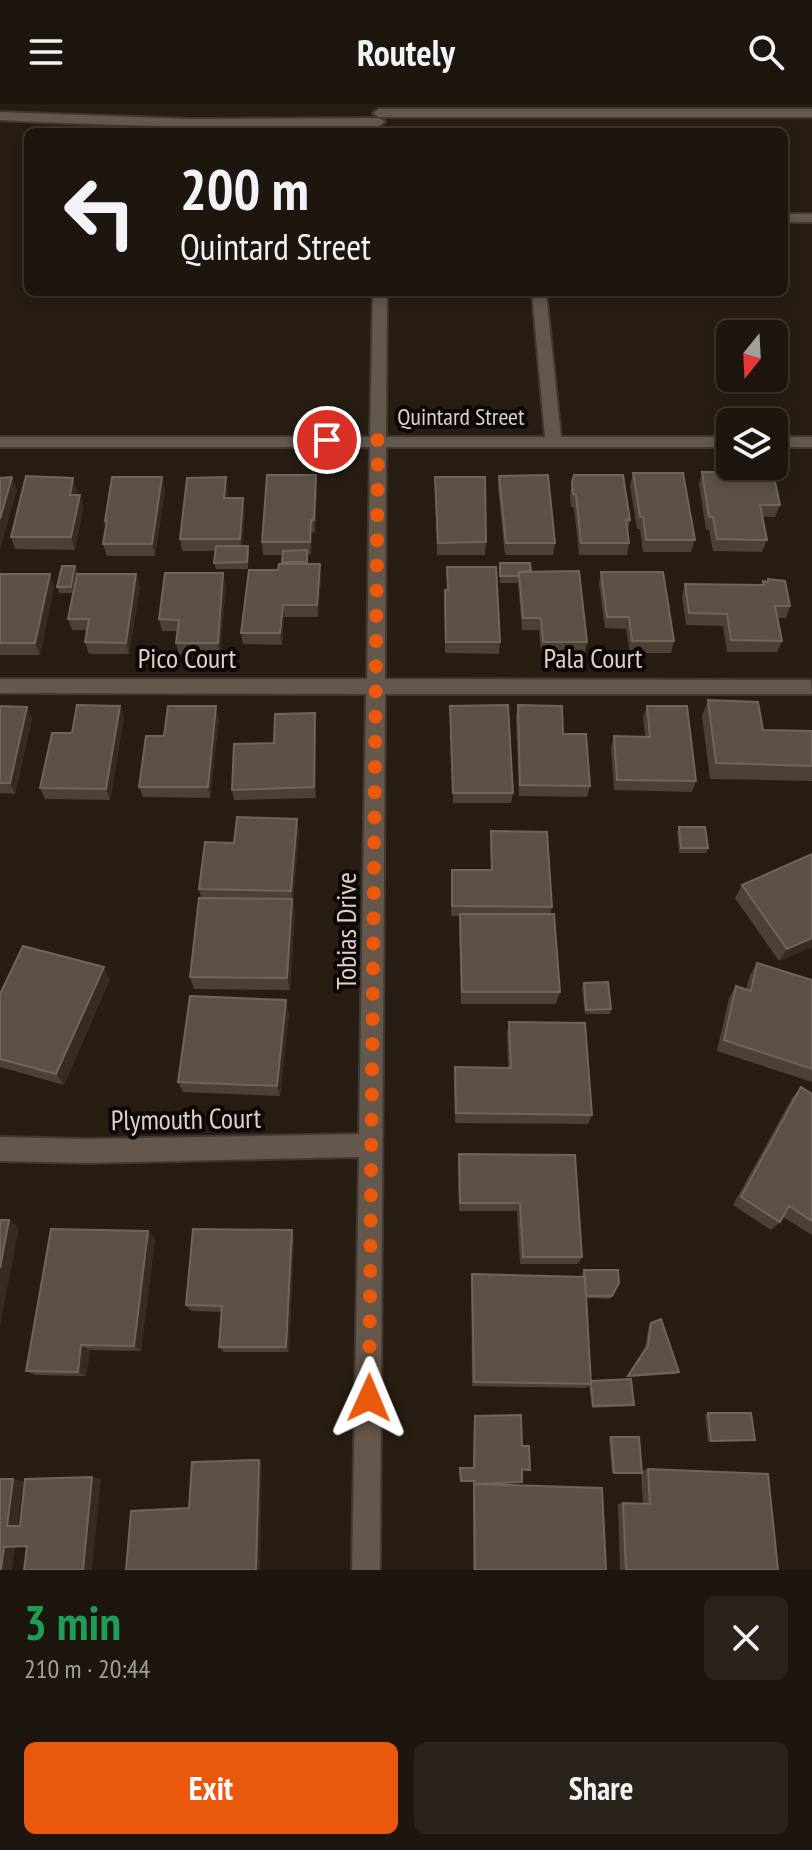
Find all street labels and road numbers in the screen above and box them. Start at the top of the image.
street label: Quintard Street [397,401,525,432]
street label: Pico Court [138,639,237,676]
street label: Pala Court [543,639,643,676]
street label: Tobias Drive [327,872,364,990]
street label: Plymouth Court [110,1099,262,1138]

